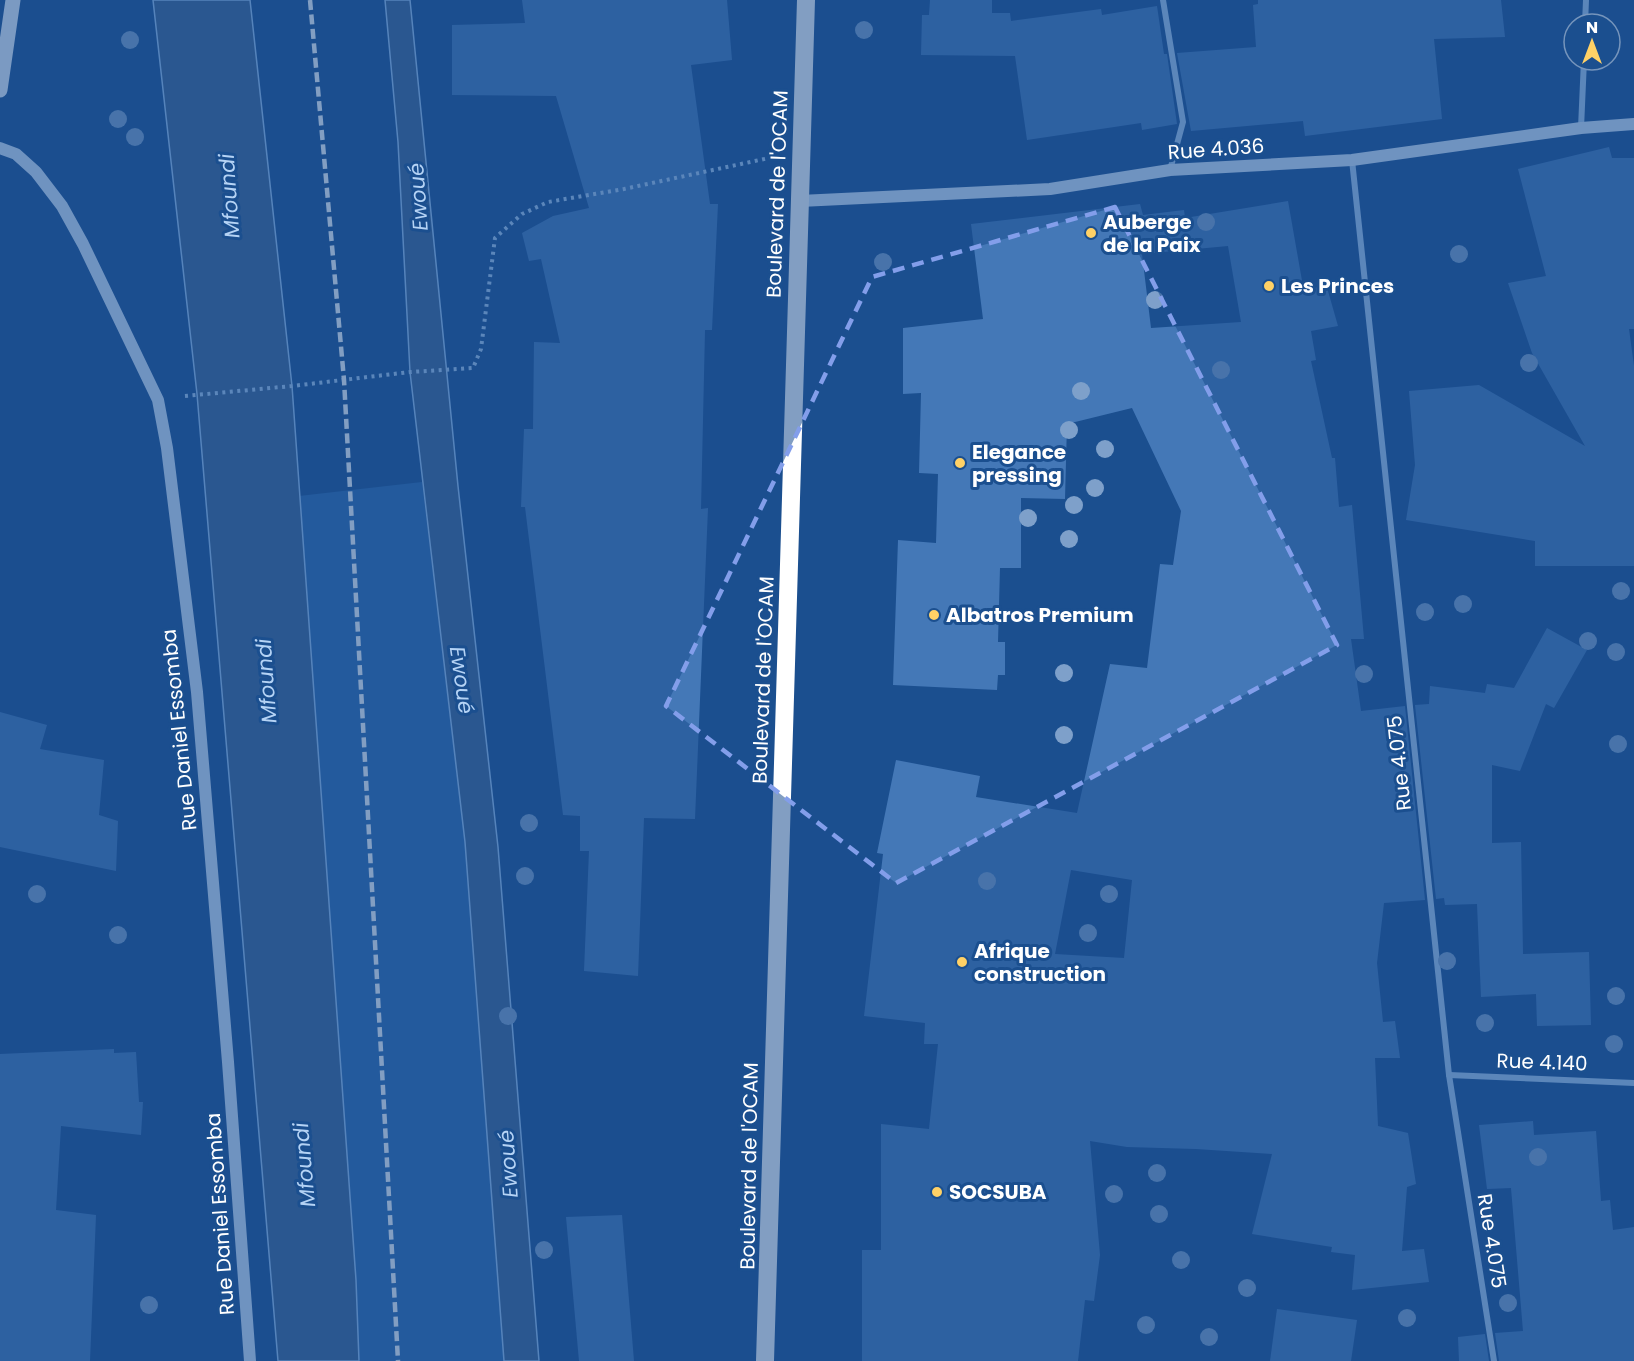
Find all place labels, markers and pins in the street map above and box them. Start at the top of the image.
place label: Auberge de la Paix [1103,208,1201,259]
marker: Auberge de la Paix [1084,226,1098,240]
place label: Les Princes [1281,272,1394,300]
marker: Les Princes [1262,279,1276,293]
place label: Elegance pressing [972,438,1066,489]
marker: Elegance pressing [953,456,967,470]
place label: Albatros Premium [946,601,1134,629]
marker: Albatros Premium [927,608,941,622]
place label: Afrique construction [974,937,1106,988]
marker: Afrique construction [955,955,969,969]
place label: SOCSUBA [949,1178,1047,1206]
marker: SOCSUBA [930,1185,944,1199]

